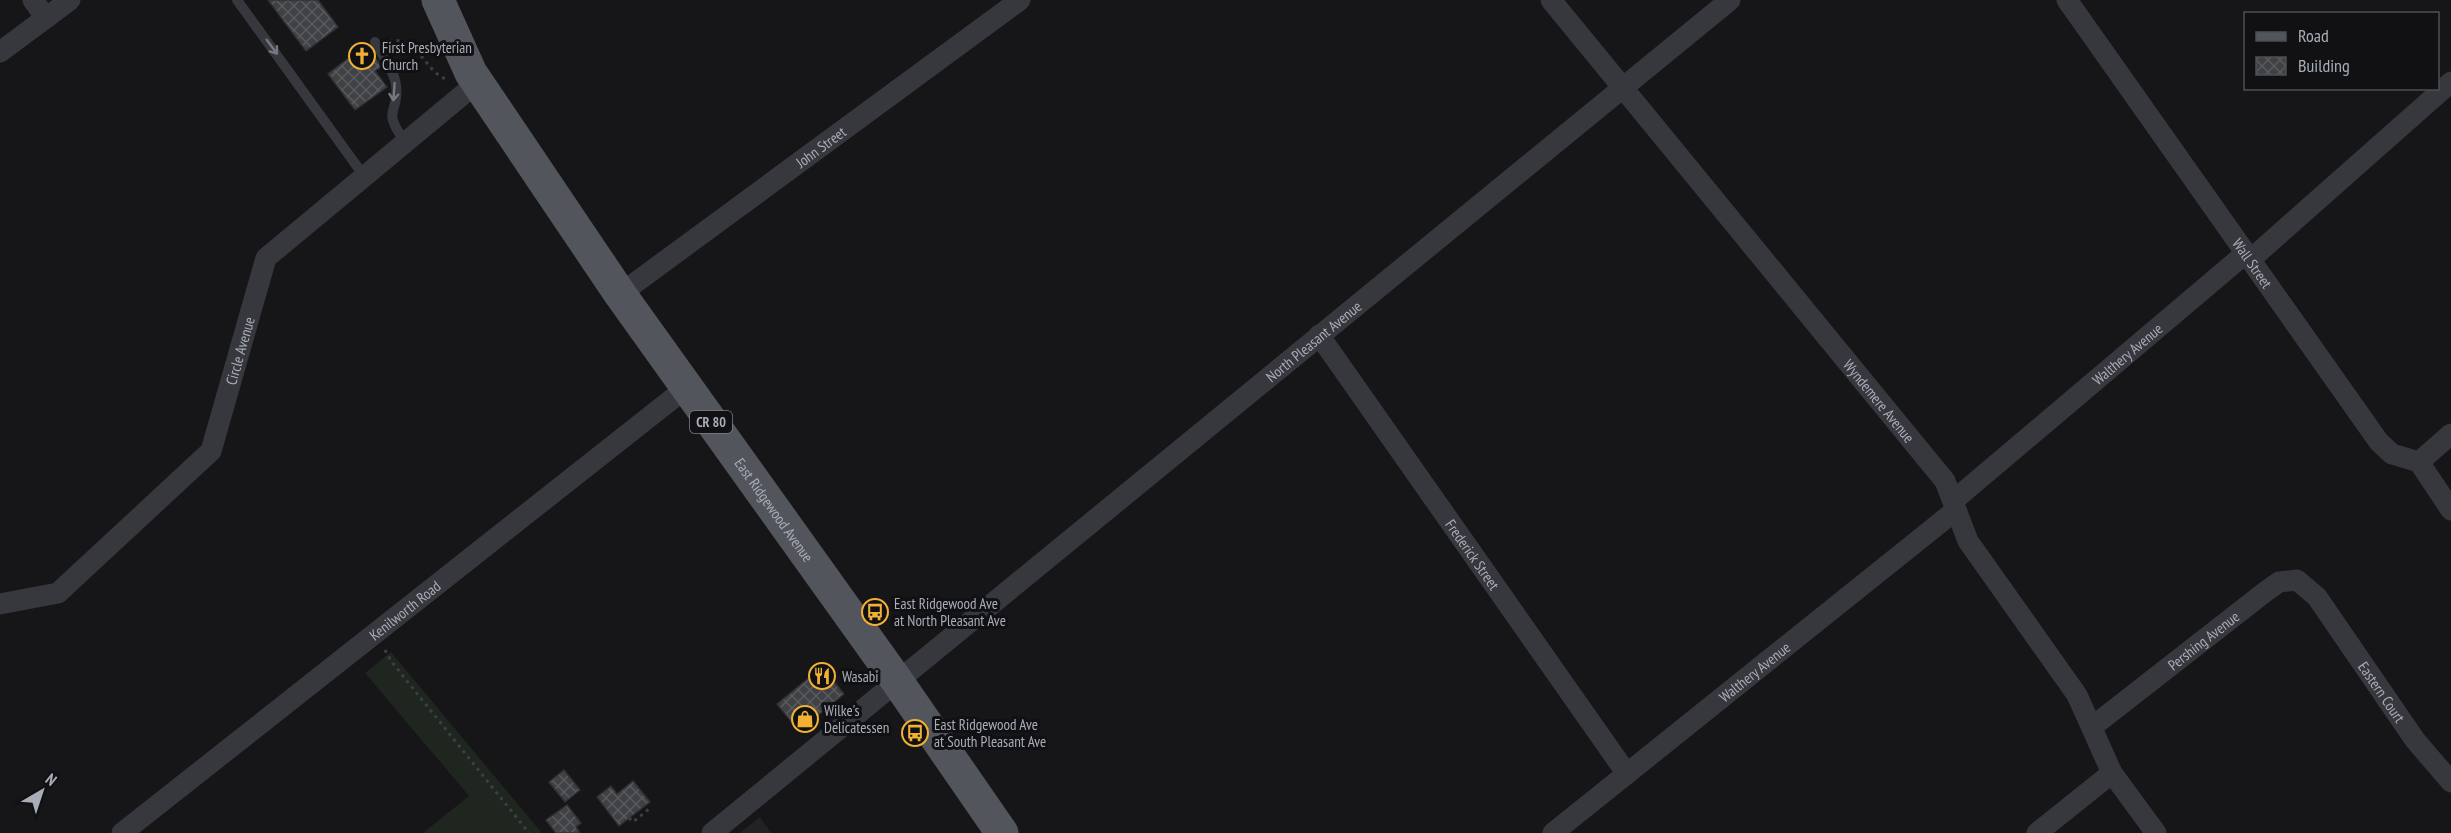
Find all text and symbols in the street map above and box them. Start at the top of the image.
legend [2244,12,2439,90]
text: Road [2298,24,2329,47]
place label: First Presbyterian Church [382,38,472,74]
one-way arrow [266,39,278,55]
church icon: First Presbyterian Church [347,41,377,71]
text: Building [2298,54,2350,77]
one-way arrow [388,82,399,101]
street label: John Street [791,122,849,172]
street label: Wall Street [2229,234,2277,292]
street label: North Pleasant Avenue [1262,296,1365,386]
street label: Circle Avenue [221,314,258,387]
street label: Walthery Avenue [2088,319,2166,389]
street label: Wyndemere Avenue [1840,355,1919,446]
road number: CR 80 [690,411,732,433]
street label: East Ridgewood Avenue [731,454,818,565]
street label: Frederick Street [1442,515,1504,593]
street label: Kenilworth Road [365,576,444,644]
place label: East Ridgewood Ave at North Pleasant Ave [894,594,1006,630]
bus stop icon: East Ridgewood Ave at North Pleasant Ave [860,597,890,627]
street label: Pershing Avenue [2164,606,2243,674]
street label: Walthery Avenue [1715,637,1794,706]
street label: Eastern Court [2354,658,2410,726]
restaurant icon: Wasabi [807,661,837,691]
place label: Wasabi [842,667,878,686]
place label: Wilke's Delicatessen [824,701,889,737]
shop icon: Wilke's Delicatessen [790,704,820,734]
place label: East Ridgewood Ave at South Pleasant Ave [934,715,1046,751]
bus stop icon: East Ridgewood Ave at South Pleasant Ave [900,718,930,748]
north arrow [12,761,72,821]
text: N [42,769,61,790]

